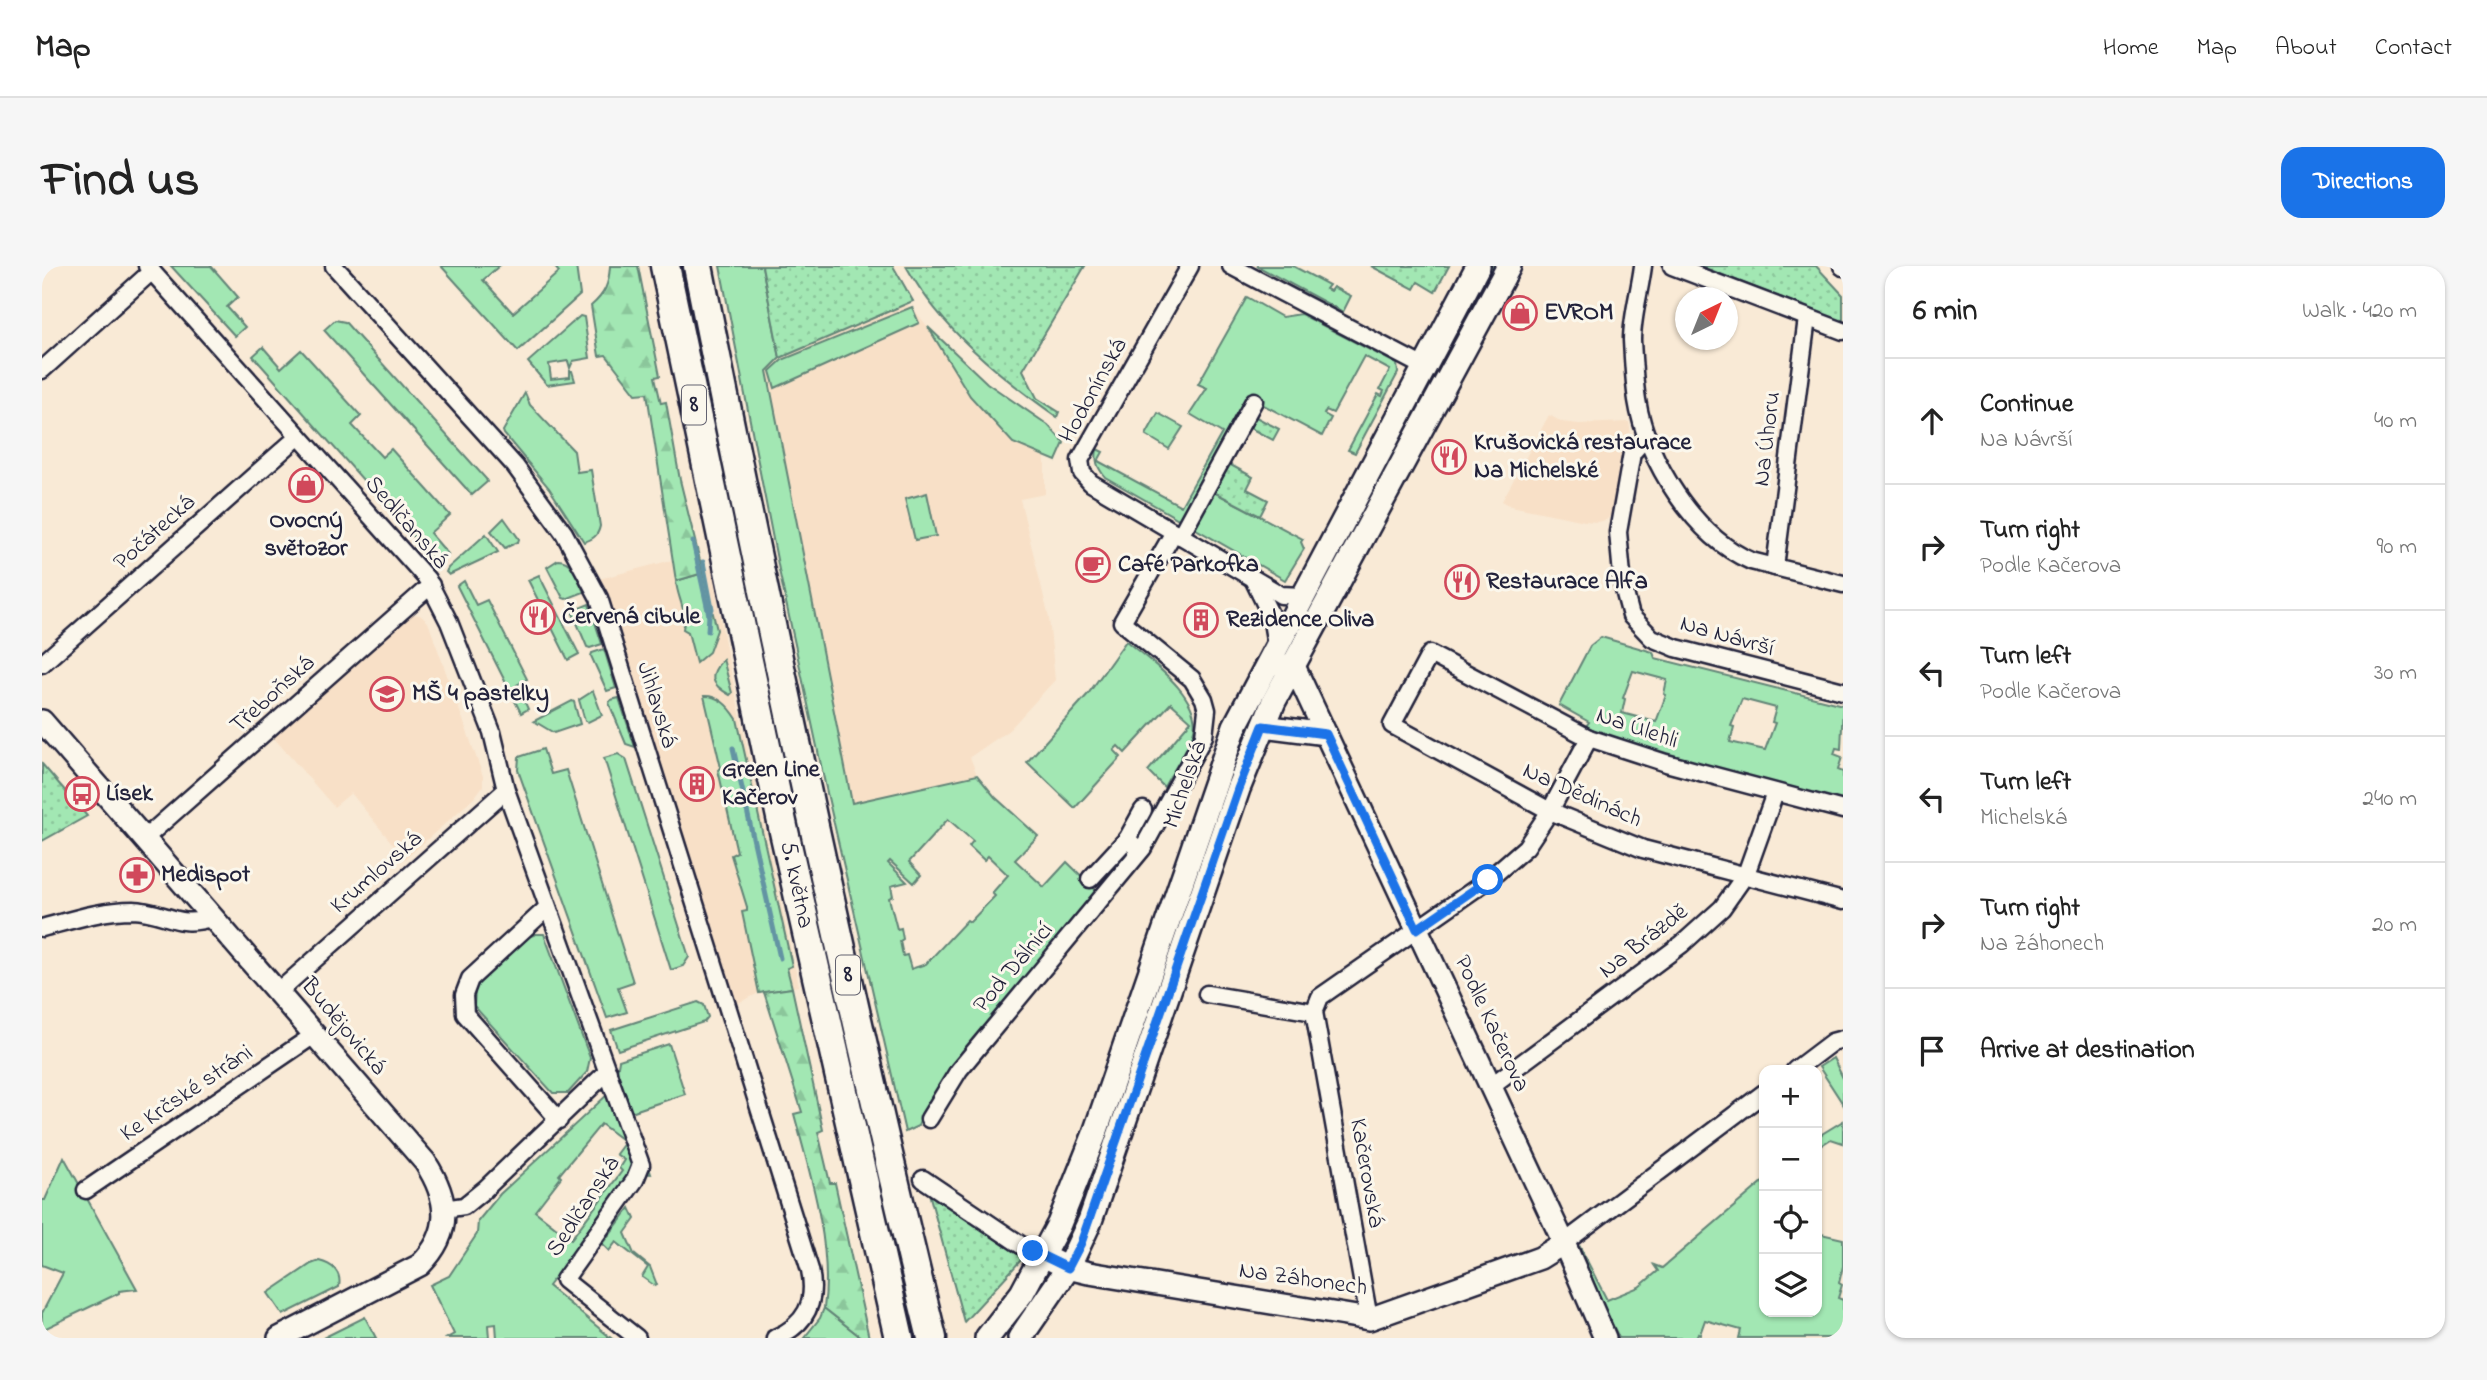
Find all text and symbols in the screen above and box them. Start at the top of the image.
text: Map [35,24,91,72]
text: Home [2103,31,2159,66]
text: Map [2197,31,2237,66]
text: About [2275,31,2337,66]
text: Contact [2375,31,2452,66]
text: Find us [42,146,199,218]
button: Directions [2281,147,2445,218]
north arrow [1675,287,1738,350]
text: 6 min [1913,290,1977,334]
shop icon: EVROM [1501,294,1539,332]
text: Walk · 420 m [2302,295,2417,328]
place label: EVROM [1544,296,1614,331]
street label: Hodonínská [1051,332,1137,450]
road number: 8 [682,386,706,424]
text: Continue [1980,386,2073,424]
street label: Na Úhoru [1745,390,1791,488]
icon: ahead [1913,402,1951,440]
text: 40 m [2374,405,2417,438]
text: Na Návrší [1980,424,2073,457]
place label: Krušovická restaurace Na Michelské [1474,426,1692,489]
restaurant icon: Krušovická restaurace Na Michelské [1430,438,1468,476]
shop icon: Ovocný světozor [287,466,325,504]
street label: Sedlčanská [355,469,457,577]
street label: Počátecká [106,487,204,579]
place label: Ovocný světozor [265,504,348,567]
text: Turn right [1980,512,2080,550]
icon: right [1913,528,1951,566]
text: 90 m [2377,531,2417,564]
cafe icon: Café Parkofka [1074,546,1112,584]
place label: Café Parkofka [1118,548,1259,583]
text: Podle Kačerova [1980,550,2121,583]
restaurant icon: Restaurace Alfa [1443,563,1481,601]
place label: Restaurace Alfa [1486,565,1648,600]
restaurant icon: Červená cibule [519,598,557,636]
place label: Červená cibule [562,600,701,635]
building icon: Rezidence Oliva [1182,601,1220,639]
place label: Rezidence Oliva [1226,603,1374,638]
street label: Na Návrší [1676,607,1778,667]
text: Turn left [1980,638,2071,676]
street label: Třeboňská [223,647,323,743]
icon: left [1913,654,1951,692]
text: 30 m [2374,657,2417,690]
street label: Jihlavská [626,658,686,752]
school or university icon: MŠ 4 pastelky [368,675,406,713]
text: Podle Kačerova [1980,676,2121,709]
place label: MŠ 4 pastelky [412,677,549,713]
street label: Na Úlehli [1591,699,1683,759]
street label: Michelská [1155,736,1217,834]
place label: Green Line Kačerov [722,753,821,816]
street label: Na Dědinách [1517,754,1647,838]
text: Turn left [1980,764,2071,802]
building icon: Green Line Kačerov [678,765,716,803]
bus stop icon: Lísek [63,775,101,813]
place label: Lísek [106,777,153,812]
icon: left [1913,780,1951,818]
text: 240 m [2363,783,2417,816]
text: Michelská [1980,802,2067,835]
street label: Krumlovská [323,823,431,923]
street label: 5. května [770,838,822,932]
pharmacy icon: Medispot [118,856,156,894]
place label: Medispot [161,858,251,893]
route start [1472,864,1503,895]
text: Turn right [1980,890,2080,928]
street label: Na Brázdě [1592,896,1696,988]
icon: right [1913,906,1951,944]
text: 20 m [2372,909,2417,942]
street label: Pod Dálnicí [965,915,1063,1021]
text: Na Záhonech [1980,928,2104,961]
street label: Podle Kačerova [1444,950,1538,1098]
road number: 8 [836,956,860,995]
street label: Budějovická [291,970,394,1084]
icon: arrive [1913,1032,1951,1070]
text: Arrive at destination [1980,1032,2195,1070]
street label: Ke Krčské stráni [114,1037,260,1151]
map controls [1759,1065,1822,1317]
button: + [1759,1065,1822,1128]
street label: Kačerovská [1339,1116,1393,1230]
button: − [1759,1128,1822,1191]
street label: Sedlčanská [538,1150,630,1264]
button: locate [1759,1191,1822,1254]
route end [1017,1235,1048,1266]
street label: Na Záhonech [1236,1254,1370,1306]
button: layers [1759,1254,1822,1317]

